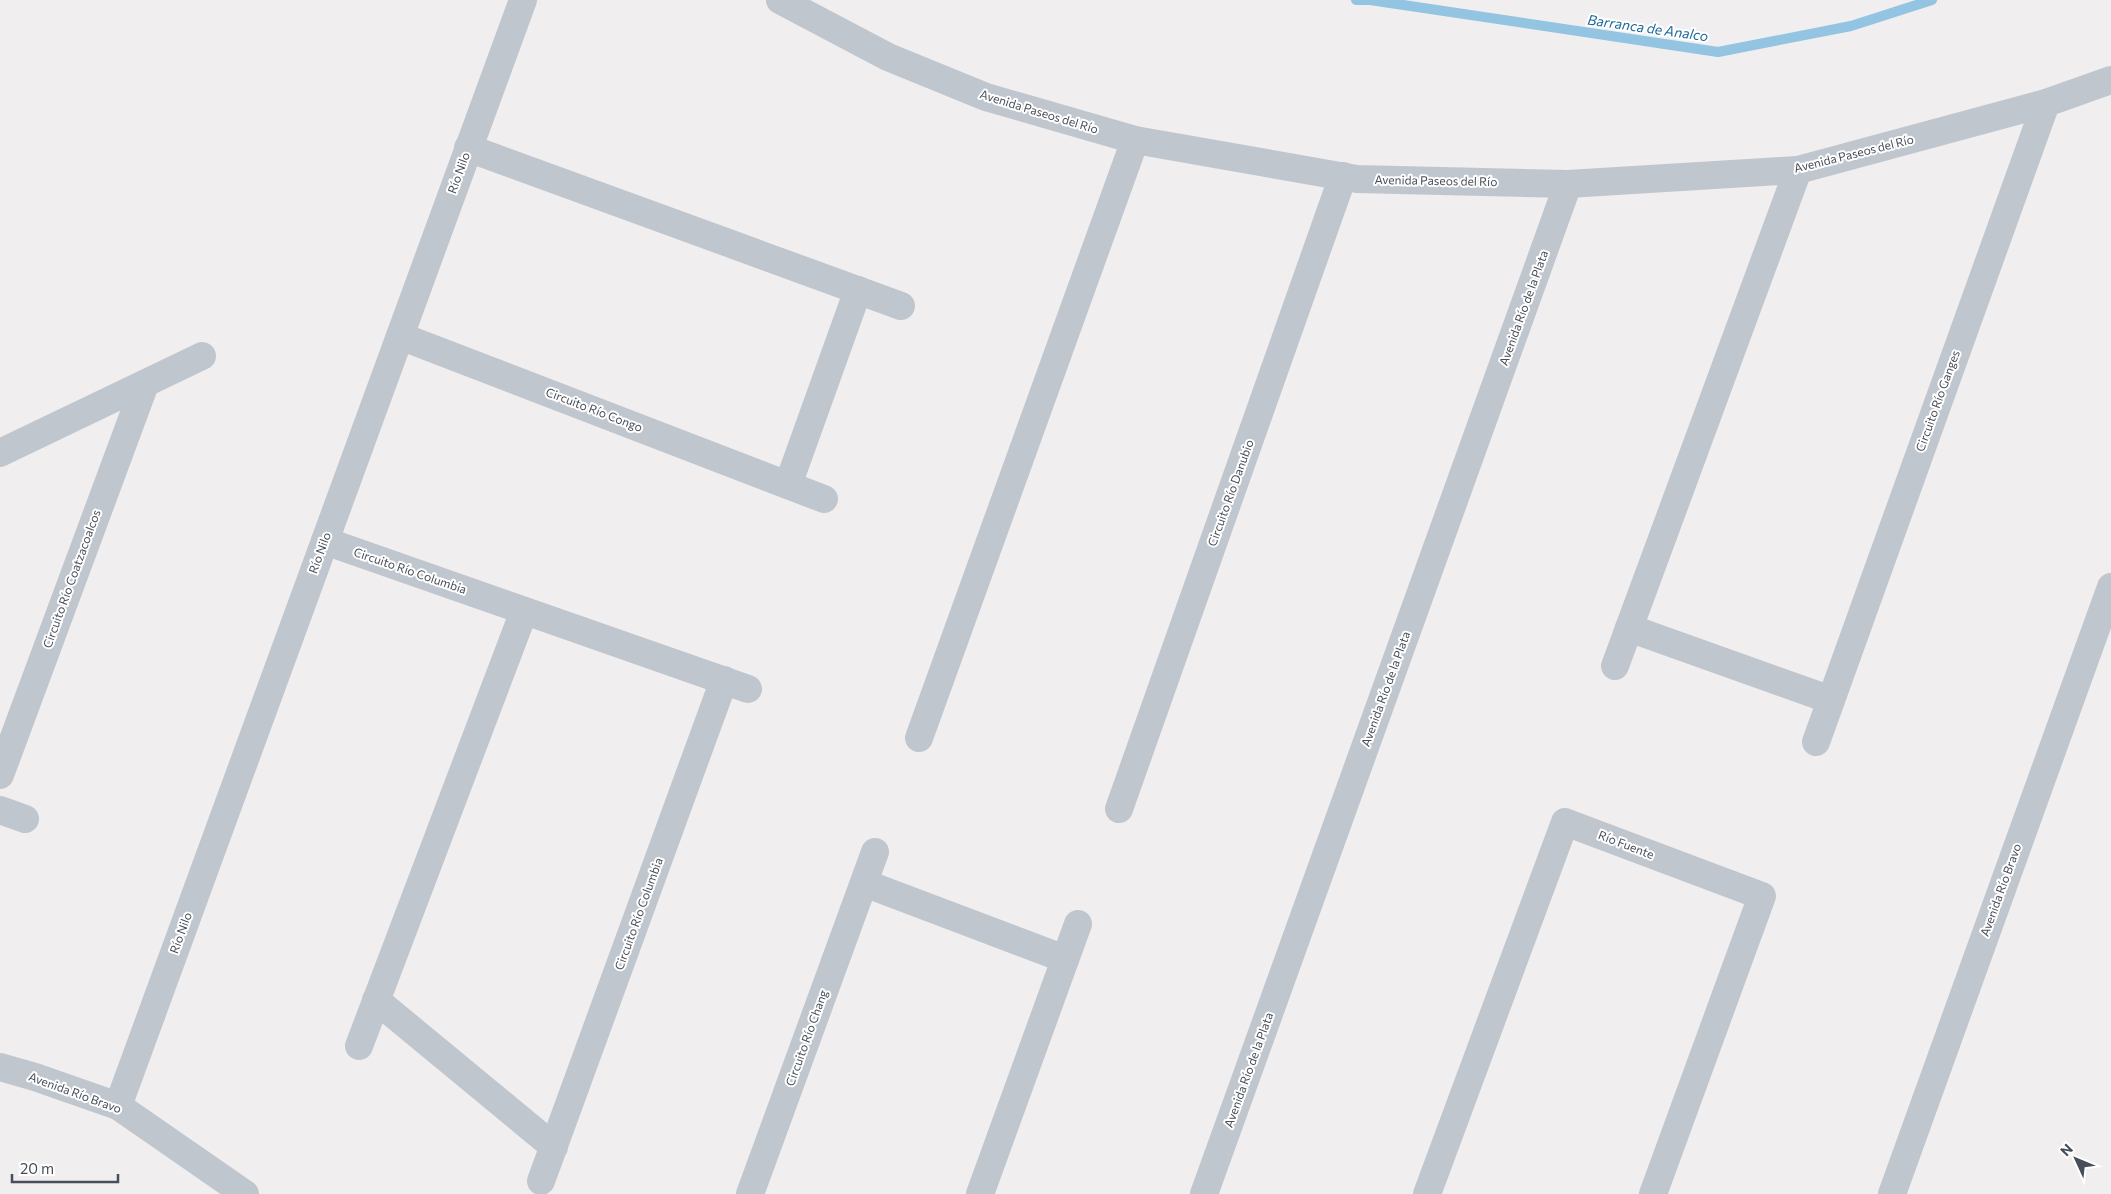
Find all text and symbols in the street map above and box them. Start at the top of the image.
water label: Barranca de Analco [1587,11,1710,44]
street label: Avenida Paseos del Río [978,86,1100,136]
street label: Avenida Paseos del Río [1792,131,1915,175]
street label: Río Nilo [444,150,472,195]
street label: Avenida Paseos del Río [1374,172,1498,188]
street label: Avenida Río de la Plata [1496,248,1550,367]
street label: Circuito Río Ganges [1912,348,1962,453]
street label: Circuito Río Congo [544,384,645,434]
street label: Circuito Río Danubio [1204,437,1256,548]
street label: Circuito Río Coatzacoalcos [39,508,103,650]
street label: Río Nilo [305,530,333,575]
street label: Circuito Río Columbia [352,544,469,596]
street label: Avenida Río de la Plata [1358,629,1412,748]
street label: Río Fuente [1597,827,1656,861]
street label: Avenida Río Bravo [1977,841,2023,938]
street label: Circuito Río Columbia [611,856,665,972]
street label: Río Nilo [166,910,194,955]
street label: Circuito Río Chang [782,987,830,1088]
street label: Avenida Río de la Plata [1221,1010,1275,1129]
street label: Avenida Río Bravo [27,1069,124,1115]
north arrow [2051,1134,2101,1184]
text: N [2057,1140,2076,1159]
scale bar [12,1152,119,1184]
text: 20 m [20,1159,54,1177]

